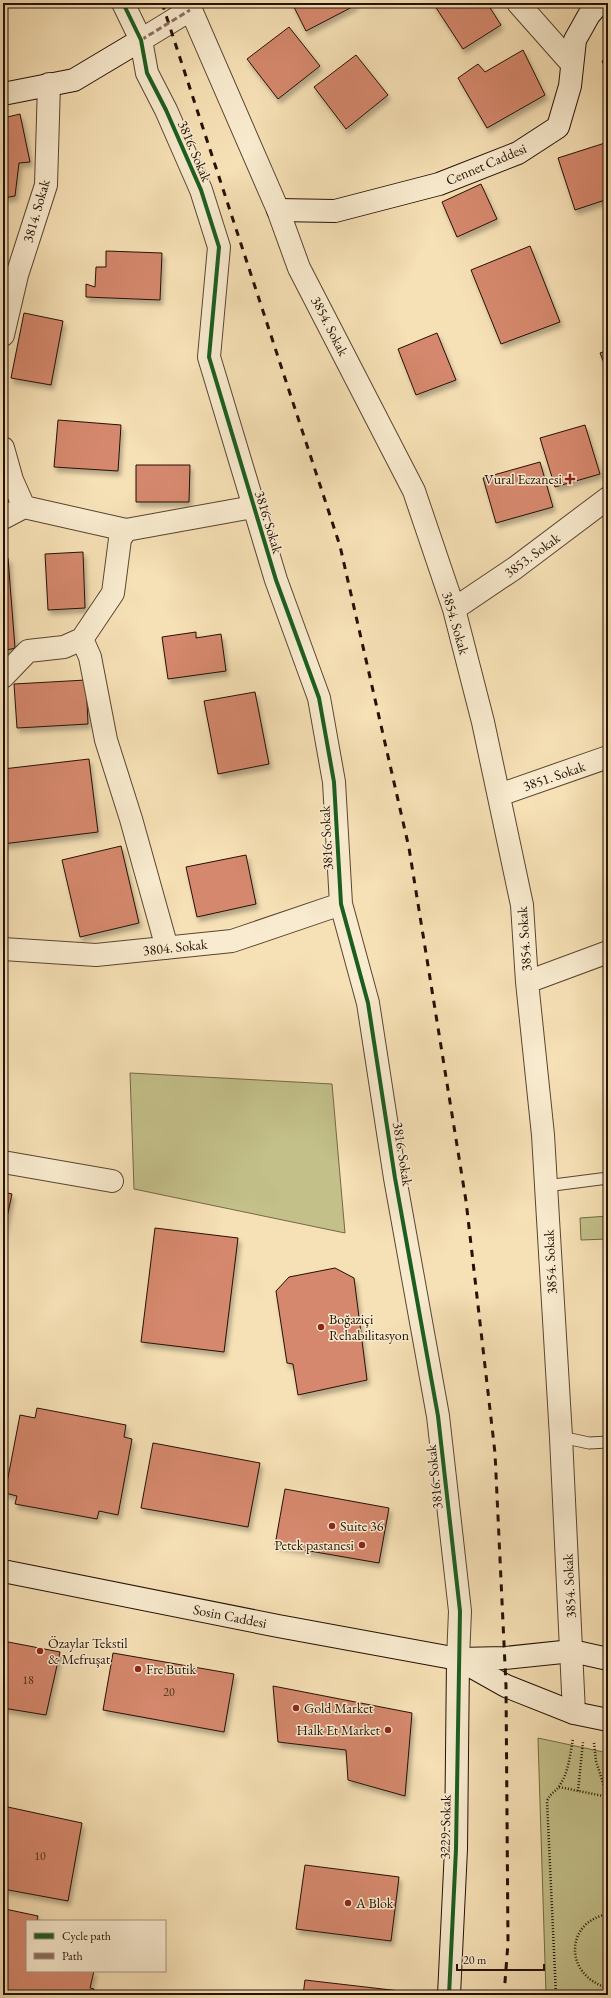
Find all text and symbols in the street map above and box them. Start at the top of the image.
street label: 3816. Sokak [174,118,216,185]
street label: Cennet Caddesi [443,139,530,189]
street label: 3814. Sokak [18,177,54,245]
street label: 3854. Sokak [307,293,353,359]
place label: Vural Eczanesi [484,470,563,488]
marker: Vural Eczanesi [565,474,575,484]
street label: 3816. Sokak [251,488,287,556]
street label: 3853. Sokak [500,528,564,581]
street label: 3854. Sokak [438,589,474,657]
street label: 3851. Sokak [520,757,588,795]
street label: 3816. Sokak [315,805,337,871]
street label: 3854. Sokak [513,906,535,972]
street label: 3804. Sokak [142,935,209,959]
street label: 3816. Sokak [389,1121,417,1188]
street label: 3854. Sokak [539,1229,561,1295]
place label: Boğaziçi Rehabilitasyon [329,1310,410,1344]
marker: Boğaziçi Rehabilitasyon [316,1322,326,1332]
street label: 3816. Sokak [422,1443,446,1510]
place label: Suite 36 [340,1517,384,1535]
marker: Suite 36 [327,1521,337,1531]
place label: Petek pastanesi [274,1536,355,1554]
marker: Petek pastanesi [357,1540,367,1550]
street label: 3854. Sokak [558,1553,580,1619]
street label: Sosin Caddesi [192,1600,269,1632]
place label: Özaylar Tekstil & Mefruşat [48,1634,128,1668]
marker: Özaylar Tekstil & Mefruşat [35,1646,45,1656]
place label: Fre Butik [146,1660,197,1678]
marker: Fre Butik [133,1664,143,1674]
house number: 18 [22,1672,34,1688]
house number: 20 [163,1684,175,1700]
place label: Gold Market [304,1699,374,1717]
marker: Gold Market [291,1703,301,1713]
place label: Halk Et Market [297,1721,381,1739]
marker: Halk Et Market [383,1725,393,1735]
street label: 3229. Sokak [435,1794,455,1860]
house number: 10 [34,1848,46,1864]
place label: A Blok [355,1894,394,1912]
marker: A Blok [343,1898,353,1908]
legend [26,1920,166,1972]
text: Cycle path [62,1928,111,1944]
scale bar [457,1946,544,1972]
text: Path [62,1948,83,1964]
text: 20 m [463,1952,487,1968]

